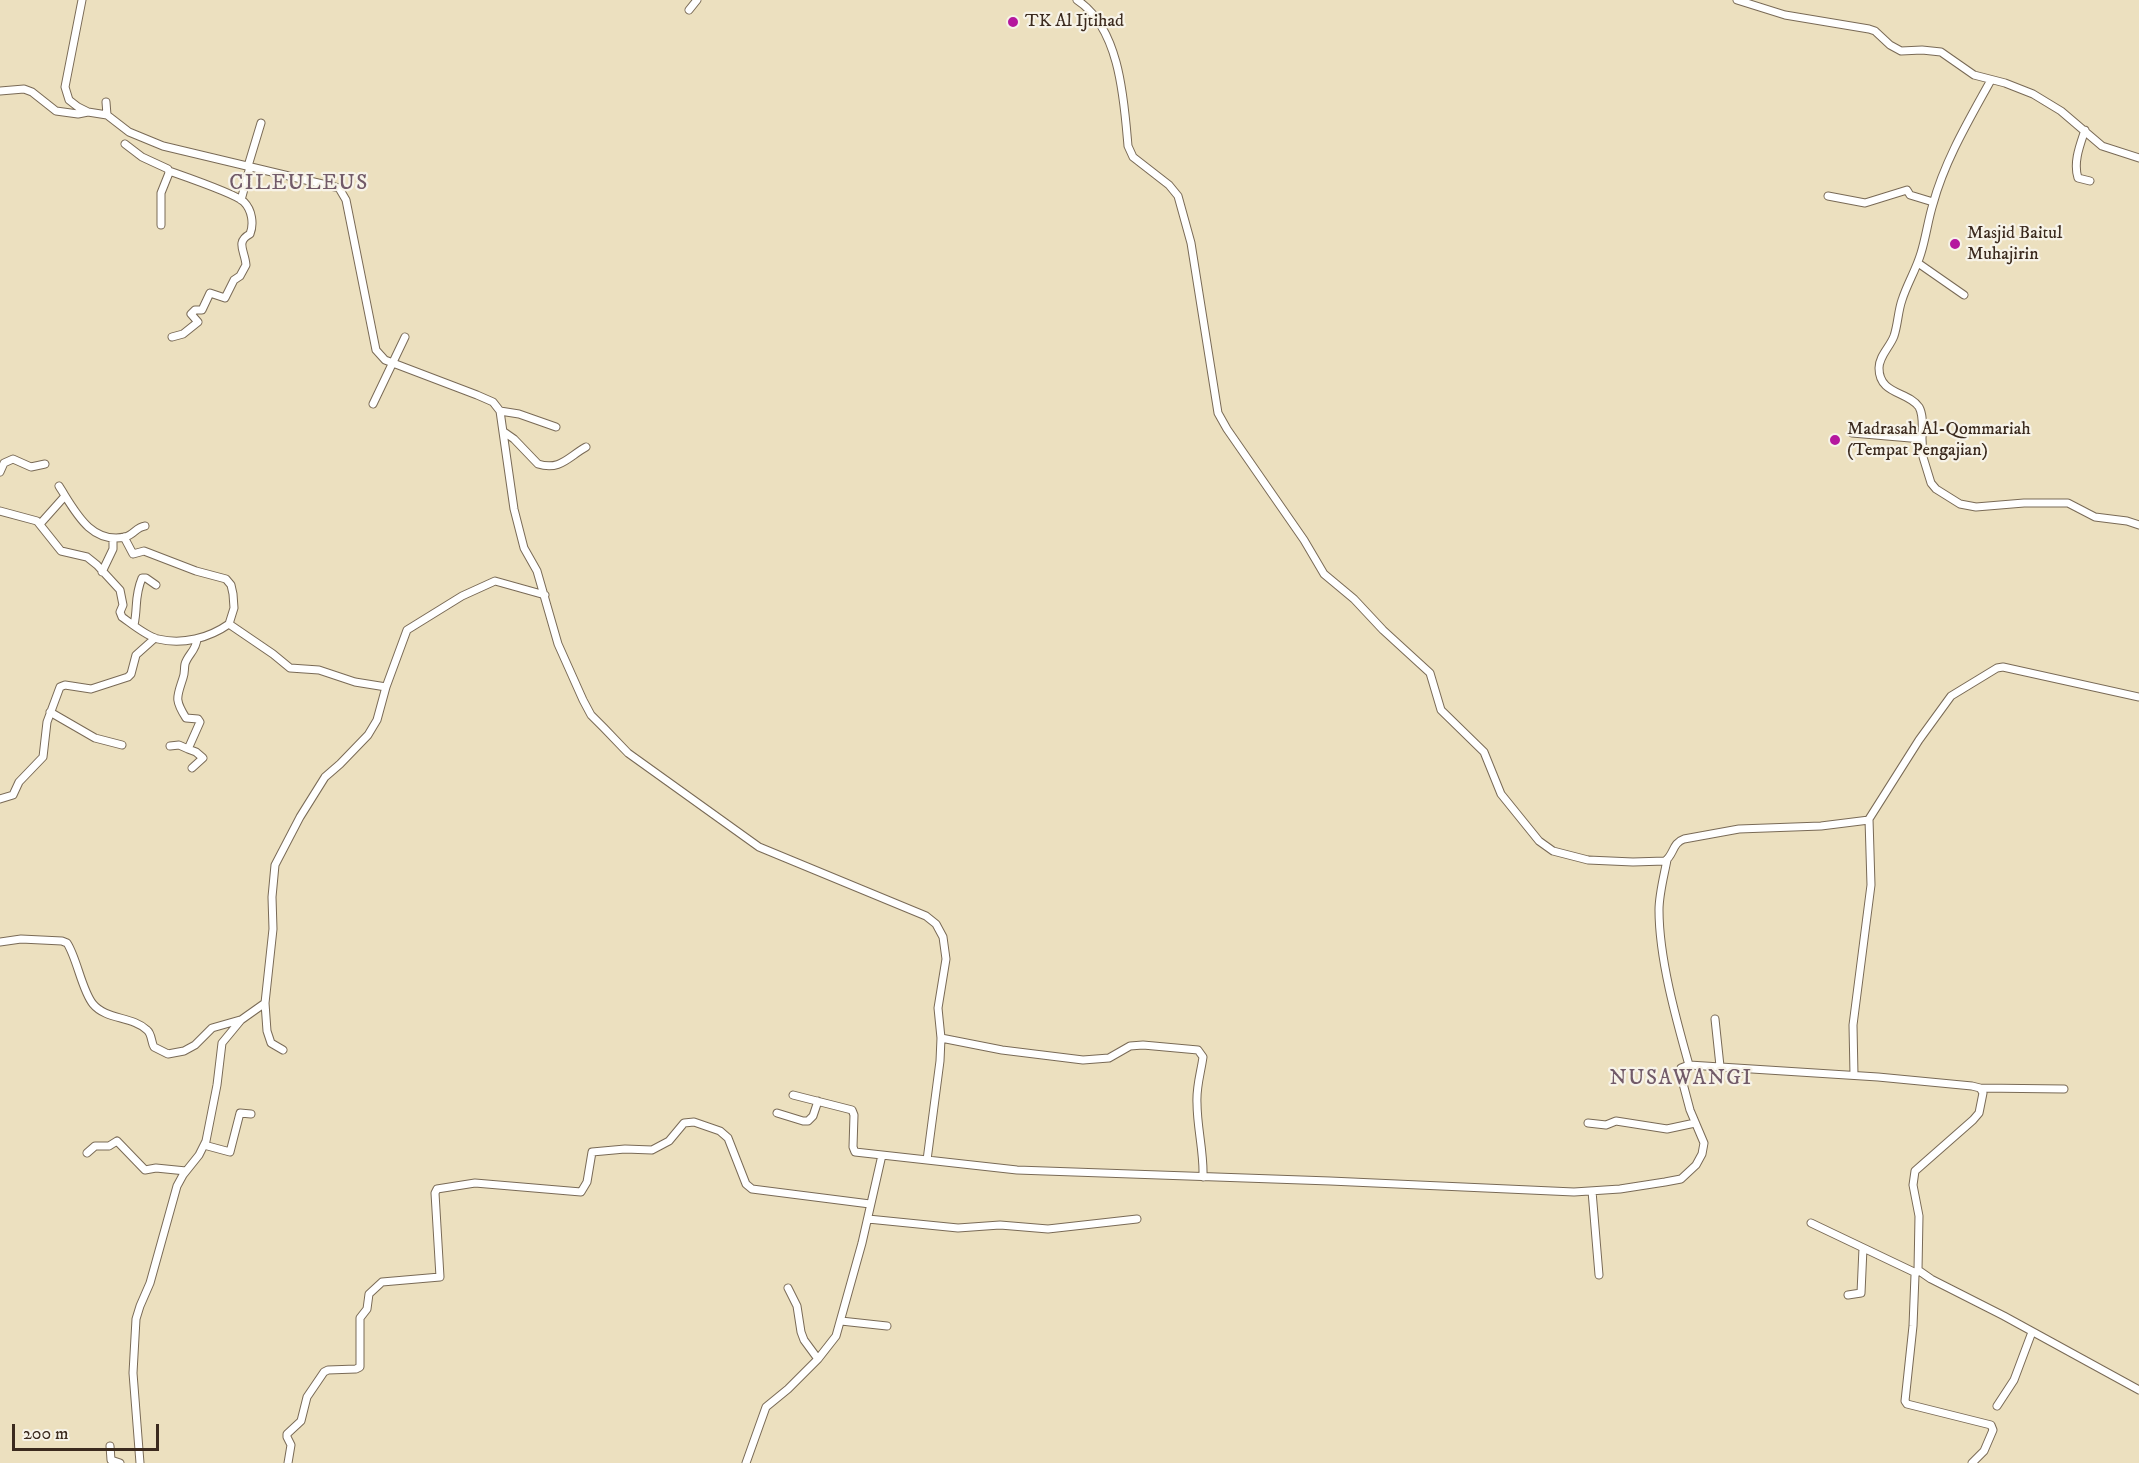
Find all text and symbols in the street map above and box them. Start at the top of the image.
place label: TK Al Ijtihad [1025,11,1124,33]
marker: TK Al Ijtihad [1006,15,1020,29]
district label: CILEULEUS [229,172,369,198]
place label: Masjid Baitul Muhajirin [1967,223,2062,266]
marker: Masjid Baitul Muhajirin [1948,237,1962,251]
place label: Madrasah Al-Qommariah (Tempat Pengajian) [1847,419,2031,462]
marker: Madrasah Al-Qommariah (Tempat Pengajian) [1828,433,1842,447]
district label: NUSAWANGI [1609,1067,1753,1093]
scale bar [15,1412,162,1450]
text: 200 m [23,1423,69,1445]

